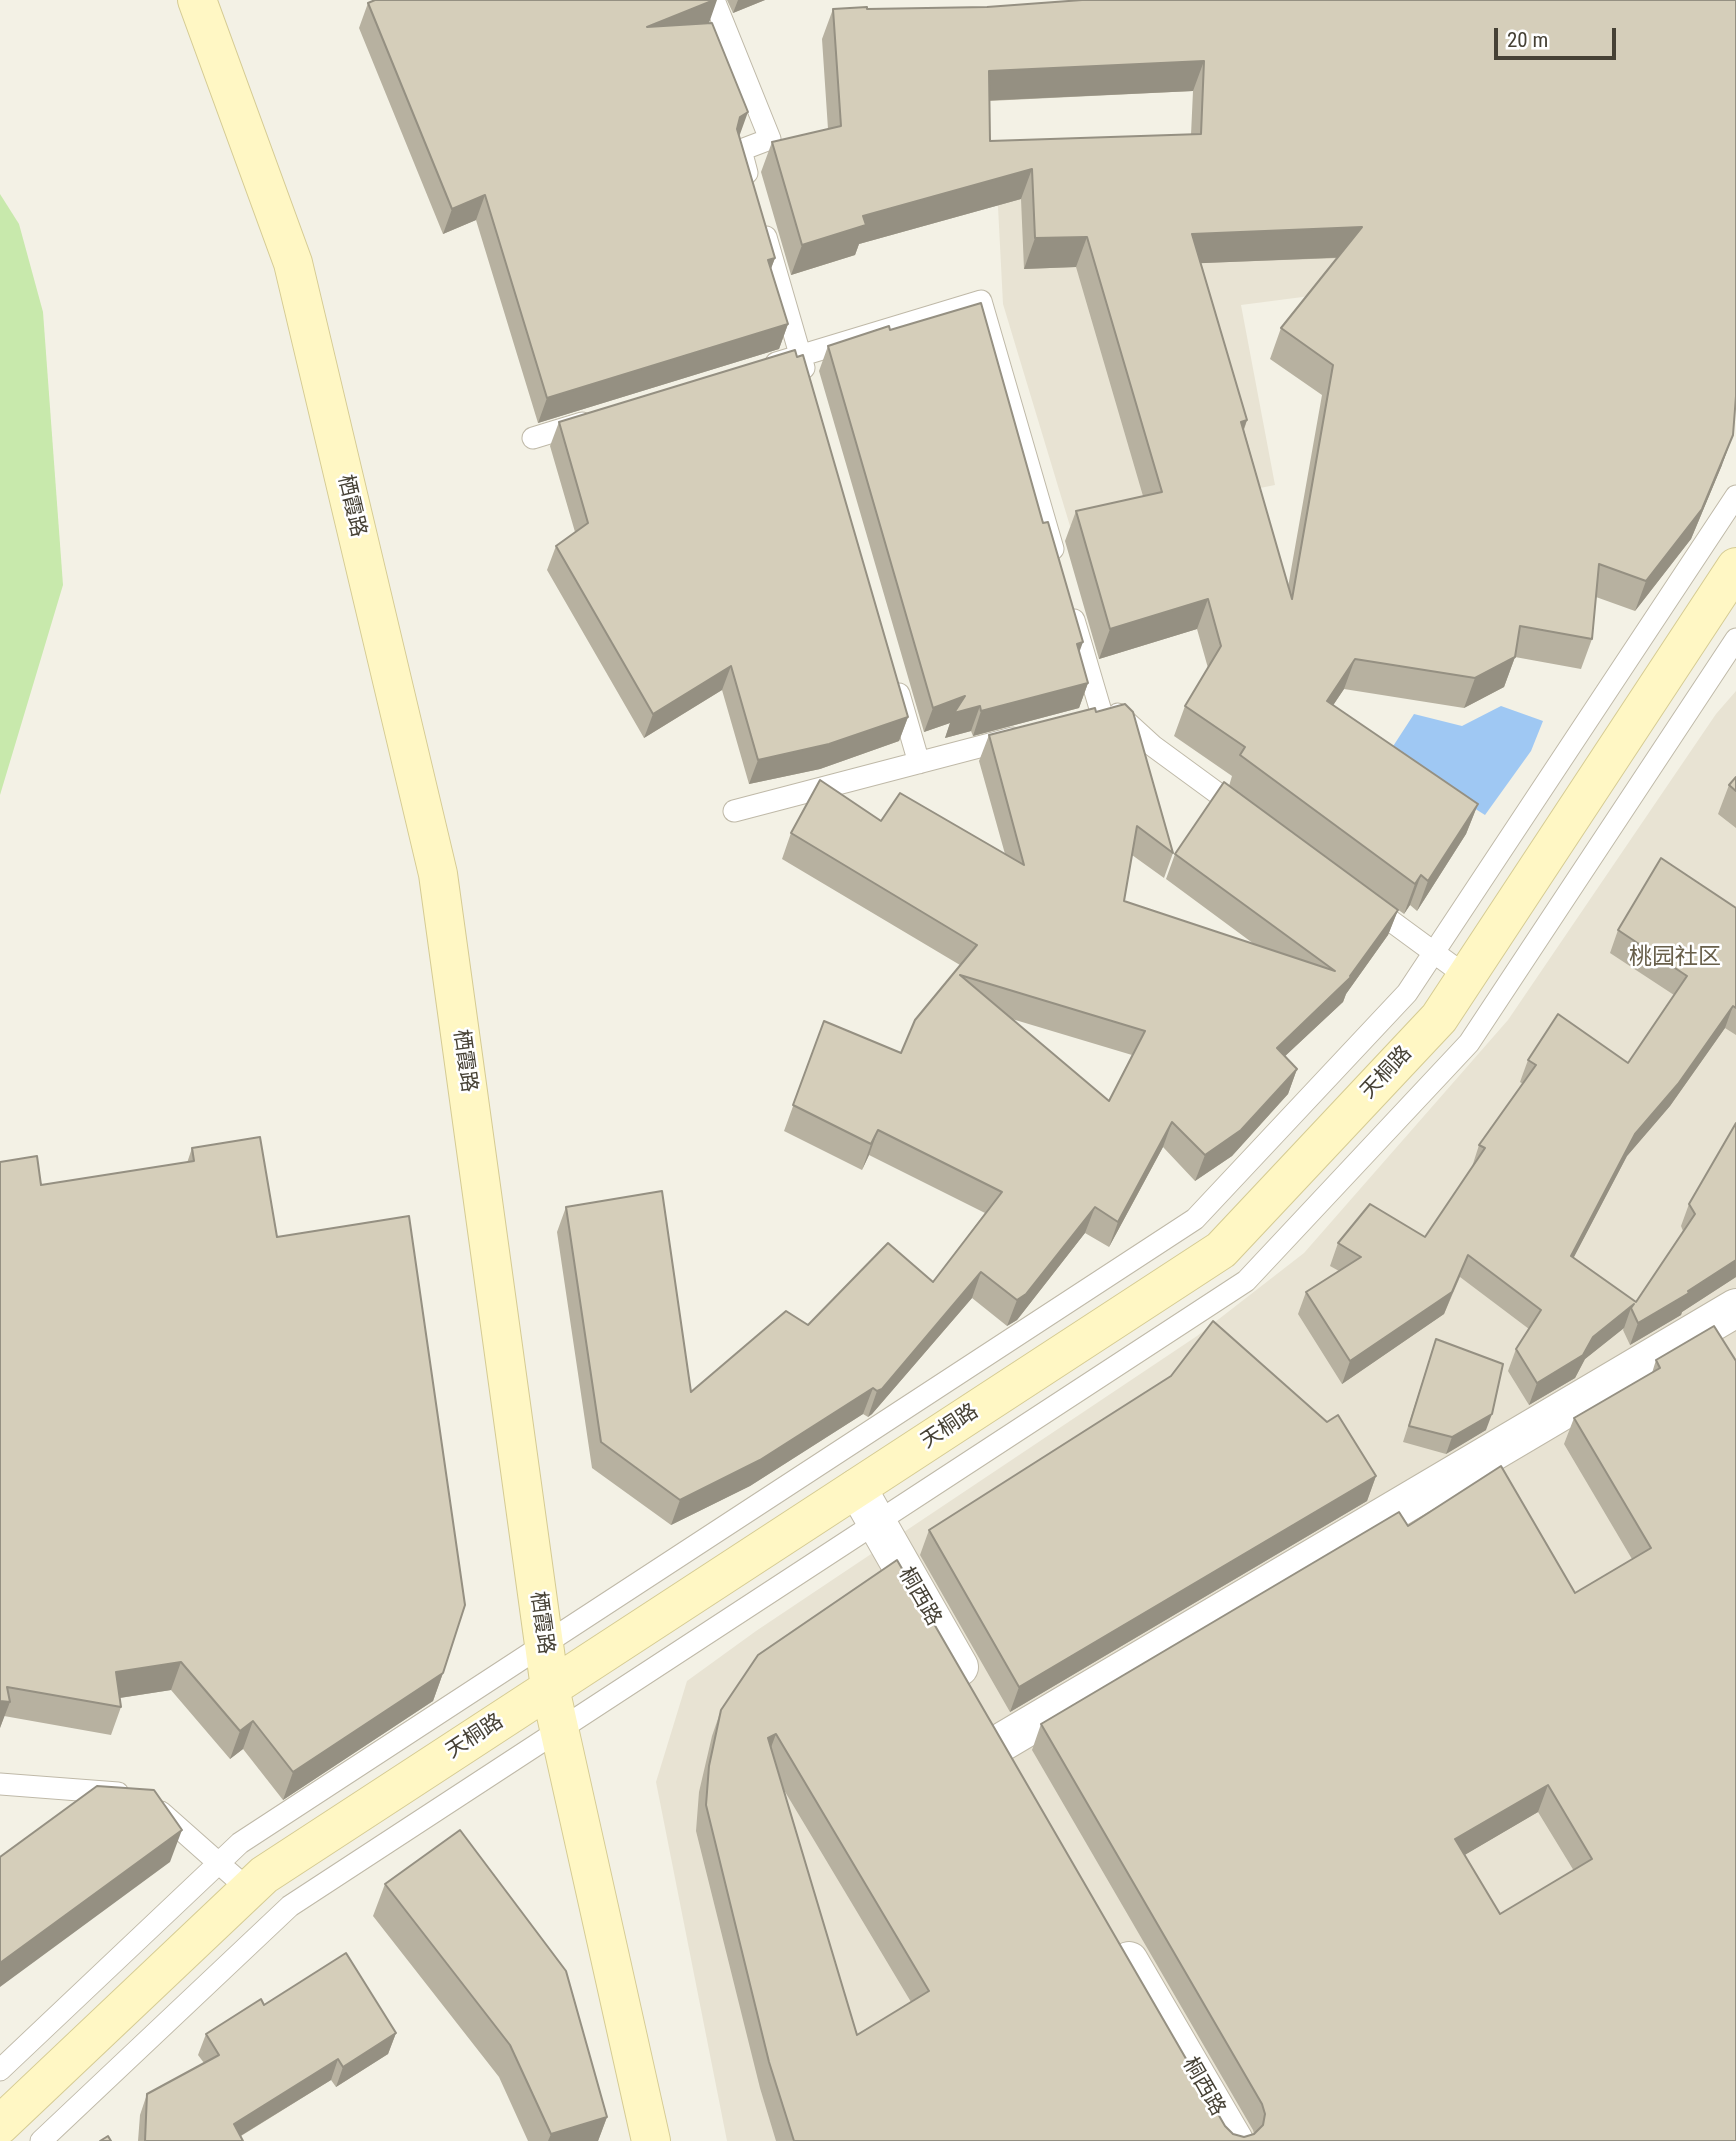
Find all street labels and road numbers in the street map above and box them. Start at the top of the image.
street label: 栖霞路 [332,472,370,540]
street label: 栖霞路 [447,1028,481,1094]
street label: 天桐路 [1356,1041,1418,1105]
street label: 天桐路 [917,1399,983,1455]
street label: 桐西路 [892,1563,946,1631]
street label: 栖霞路 [524,1590,558,1656]
street label: 天桐路 [442,1709,508,1765]
street label: 桐西路 [1176,2053,1230,2121]

